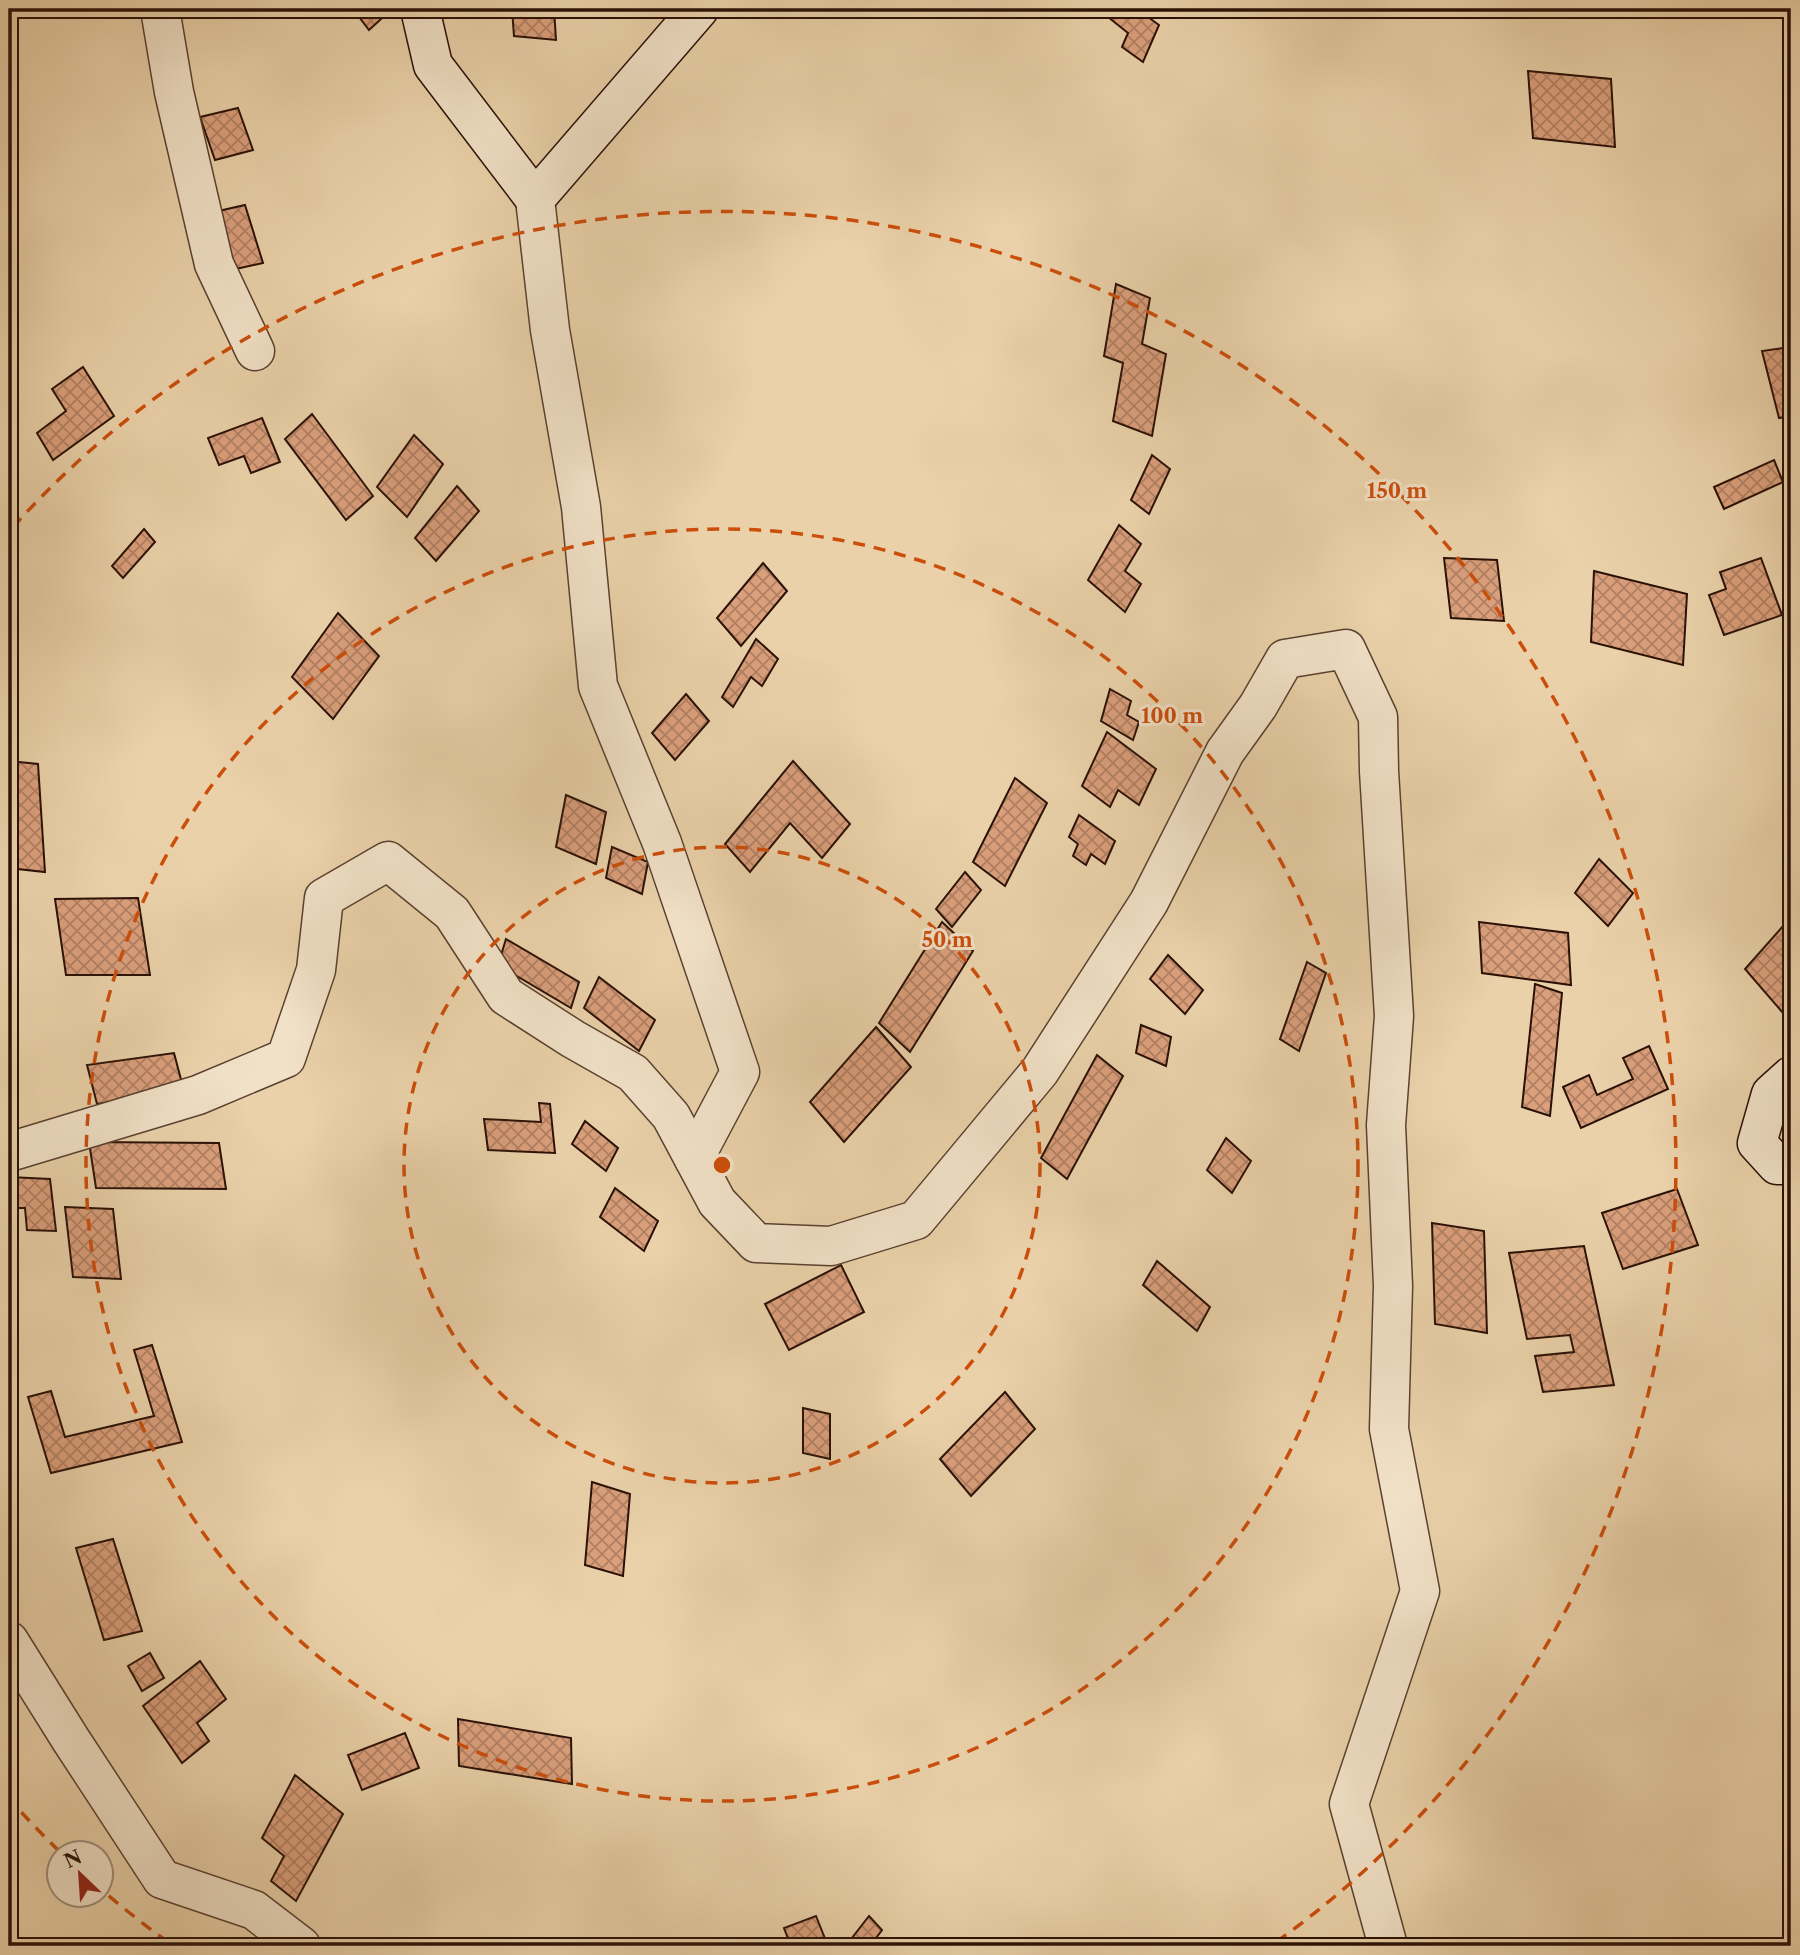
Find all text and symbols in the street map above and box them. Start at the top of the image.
text: 150 m [1367,478,1427,503]
text: 100 m [1141,703,1203,728]
text: 50 m [921,927,973,952]
centre of rings [710,1153,734,1177]
north arrow [46,1840,116,1910]
text: N [61,1845,85,1873]

